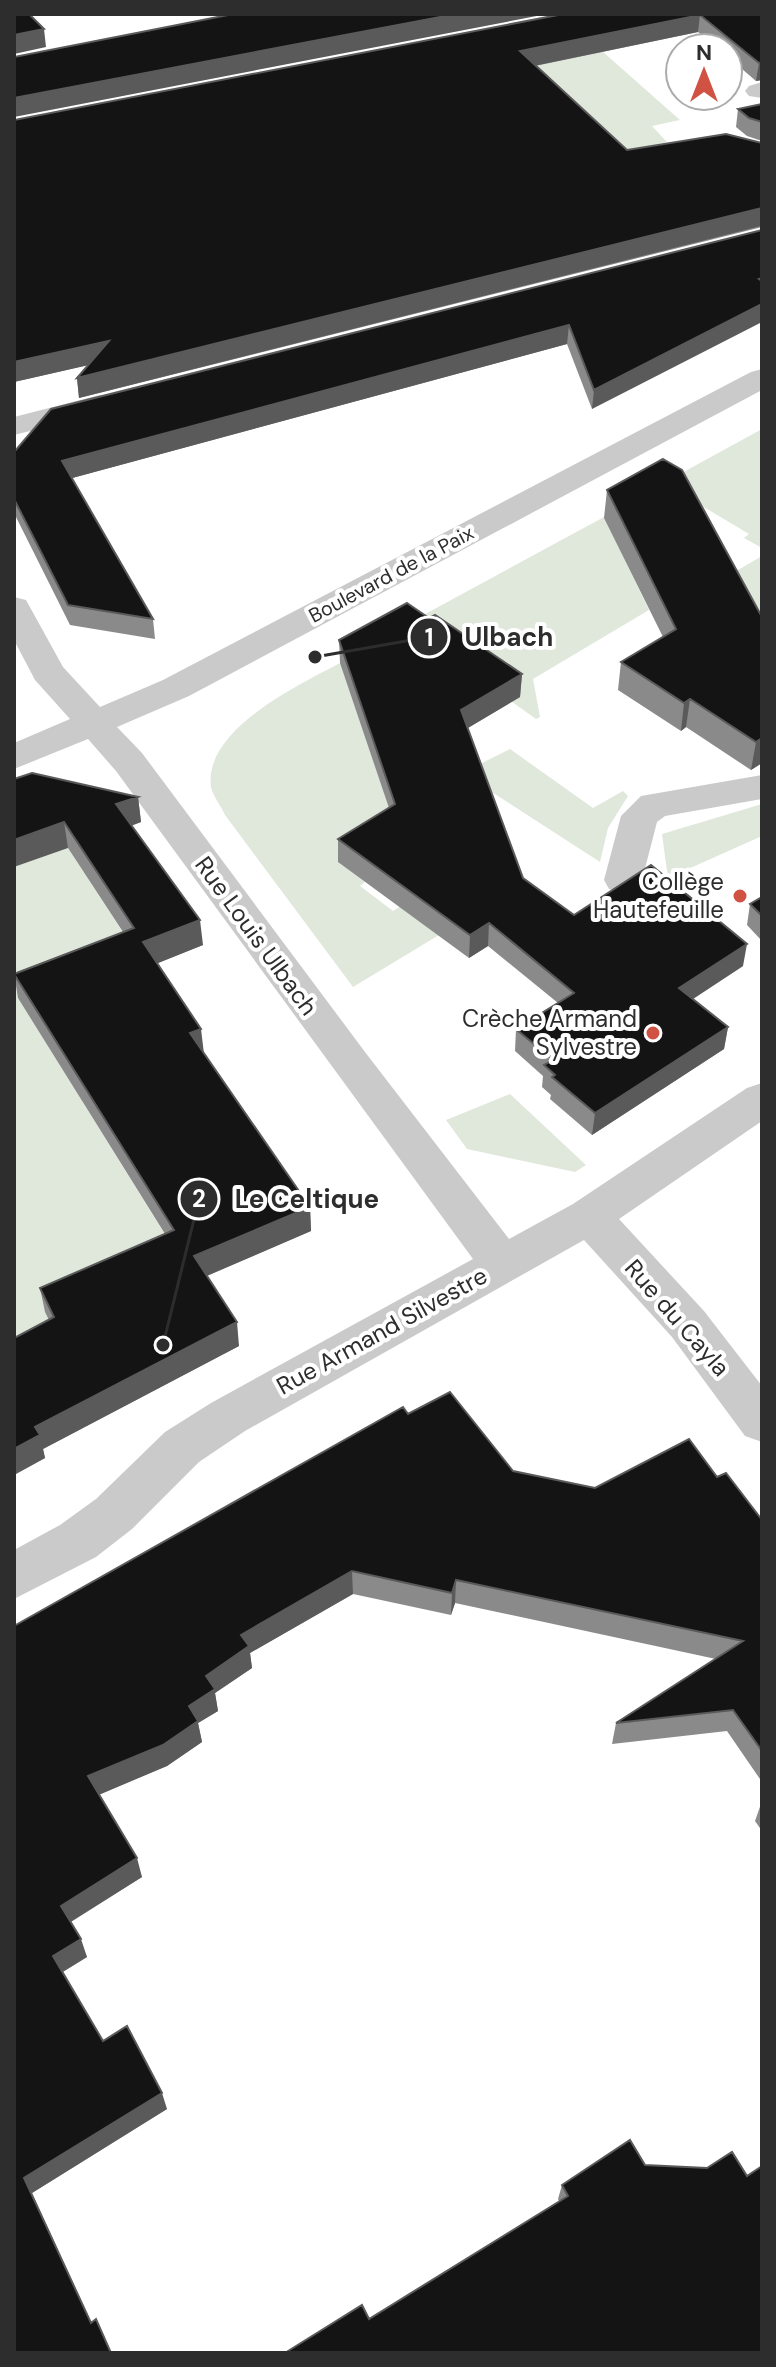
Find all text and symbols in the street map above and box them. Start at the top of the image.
north arrow [664,32,744,112]
text: N [696,38,712,67]
street label: Boulevard de la Paix [304,519,478,628]
callout: Ulbach [409,612,569,662]
text: Ulbach [465,620,553,654]
text: 1 [425,622,433,653]
street label: Rue Louis Ulbach [188,850,324,1021]
place label: Collège Hautefeuille [593,866,724,925]
marker: Collège Hautefeuille [731,887,749,905]
place label: Crèche Armand Sylvestre [462,1003,637,1062]
marker: Crèche Armand Sylvestre [644,1024,662,1042]
callout: Le Celtique [179,1174,396,1224]
text: Le Celtique [235,1182,379,1216]
text: 2 [192,1183,206,1214]
street label: Rue du Cayla [618,1253,737,1383]
street label: Rue Armand Silvestre [271,1260,493,1401]

